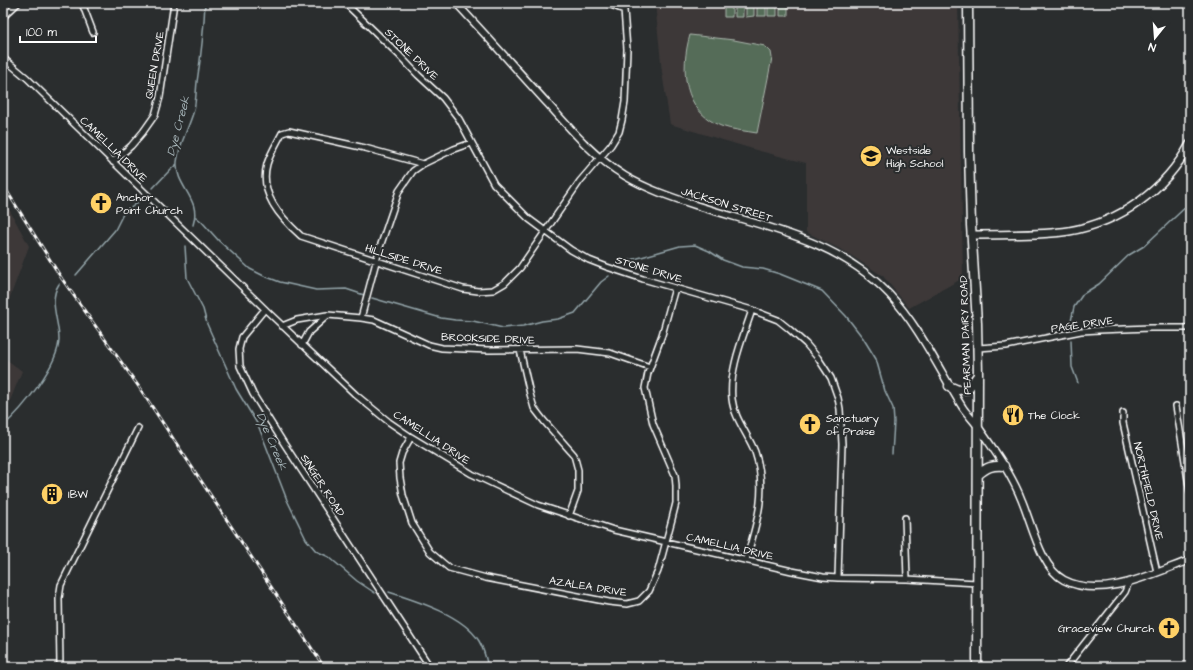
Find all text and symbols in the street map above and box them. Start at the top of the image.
scale bar [20,18,96,44]
north arrow [1135,18,1175,58]
text: 100 m [26,24,57,41]
street label: STONE DRIVE [382,25,442,84]
street label: QUEEN DRIVE [141,30,168,100]
text: N [1147,39,1158,55]
water label: Dye Creek [162,94,195,158]
street label: CAMELLIA DRIVE [76,113,151,186]
school or university icon: Westside High School [858,143,884,169]
place label: Westside High School [886,143,944,172]
street label: JACKSON STREET [679,183,774,226]
church icon: Anchor Point Church [88,190,114,216]
place label: Anchor Point Church [116,190,183,218]
street label: HILLSIDE DRIVE [363,241,445,279]
street label: STONE DRIVE [614,252,685,287]
street label: PEARMAN DAIRY ROAD [956,275,975,395]
street label: PAGE DRIVE [1050,313,1115,336]
street label: BROOKSIDE DRIVE [441,329,536,348]
restaurant icon: The Clock [1000,402,1026,428]
street label: CAMELLIA DRIVE [390,407,473,468]
place label: The Clock [1028,408,1080,423]
water label: Dye Creek [252,410,292,473]
church icon: Sanctuary of Praise [797,411,823,437]
place label: Sanctuary of Praise [826,411,879,439]
street label: NORTHFIELD DRIVE [1130,440,1167,542]
street label: SINGER ROAD [297,451,348,519]
building icon: IBW [39,481,65,507]
place label: IBW [68,487,88,502]
street label: CAMELLIA DRIVE [685,529,775,564]
street label: AZALEA DRIVE [548,573,628,600]
church icon: Graceview Church [1156,615,1182,641]
place label: Graceview Church [1058,621,1155,636]

